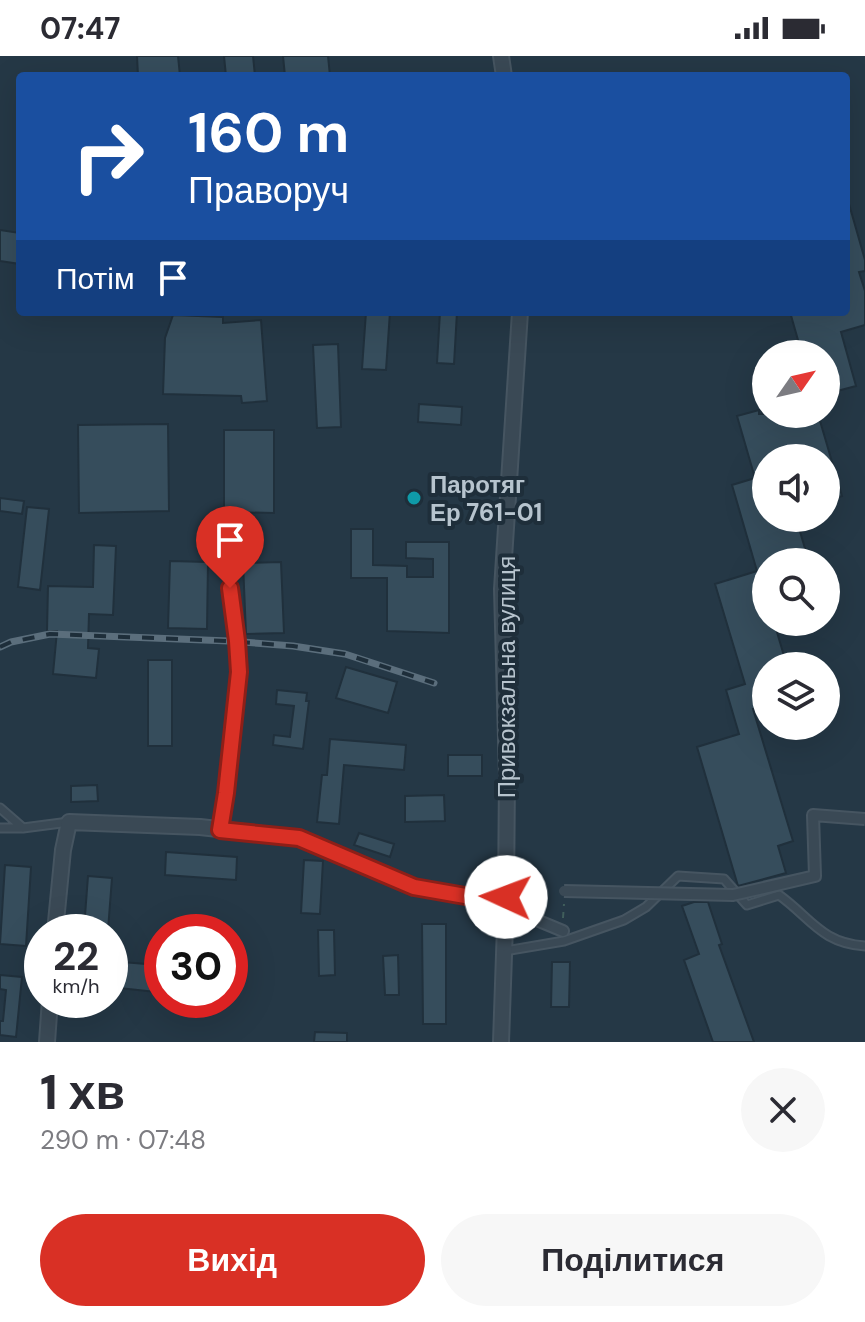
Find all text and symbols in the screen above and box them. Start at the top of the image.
text: 07:47 [40,9,120,48]
text: 160 m [188,96,349,169]
icon: right [56,104,160,208]
text: Праворуч [188,167,349,214]
icon: arrive [151,256,195,300]
text: Потім [56,259,135,298]
north arrow [752,340,840,428]
map controls [752,340,840,740]
button: sound [752,444,840,532]
place label: Паротяг Ер 761-01 [430,469,542,528]
marker: Паротяг Ер 761-01 [405,489,423,507]
pin [196,506,264,588]
icon: arrive [208,518,252,562]
button: search [752,548,840,636]
street label: Привокзальна вулиця [491,556,522,798]
button: layers [752,652,840,740]
position arrow [464,855,548,939]
speed limit sign: 30 [144,914,248,1018]
text: 22 [53,930,99,982]
text: km/h [52,973,100,999]
text: 1 хв [40,1061,125,1124]
button: close [741,1068,825,1152]
text: 290 m · 07:48 [40,1123,206,1157]
button: Вихід [40,1214,425,1306]
button: Поділитися [441,1214,825,1306]

